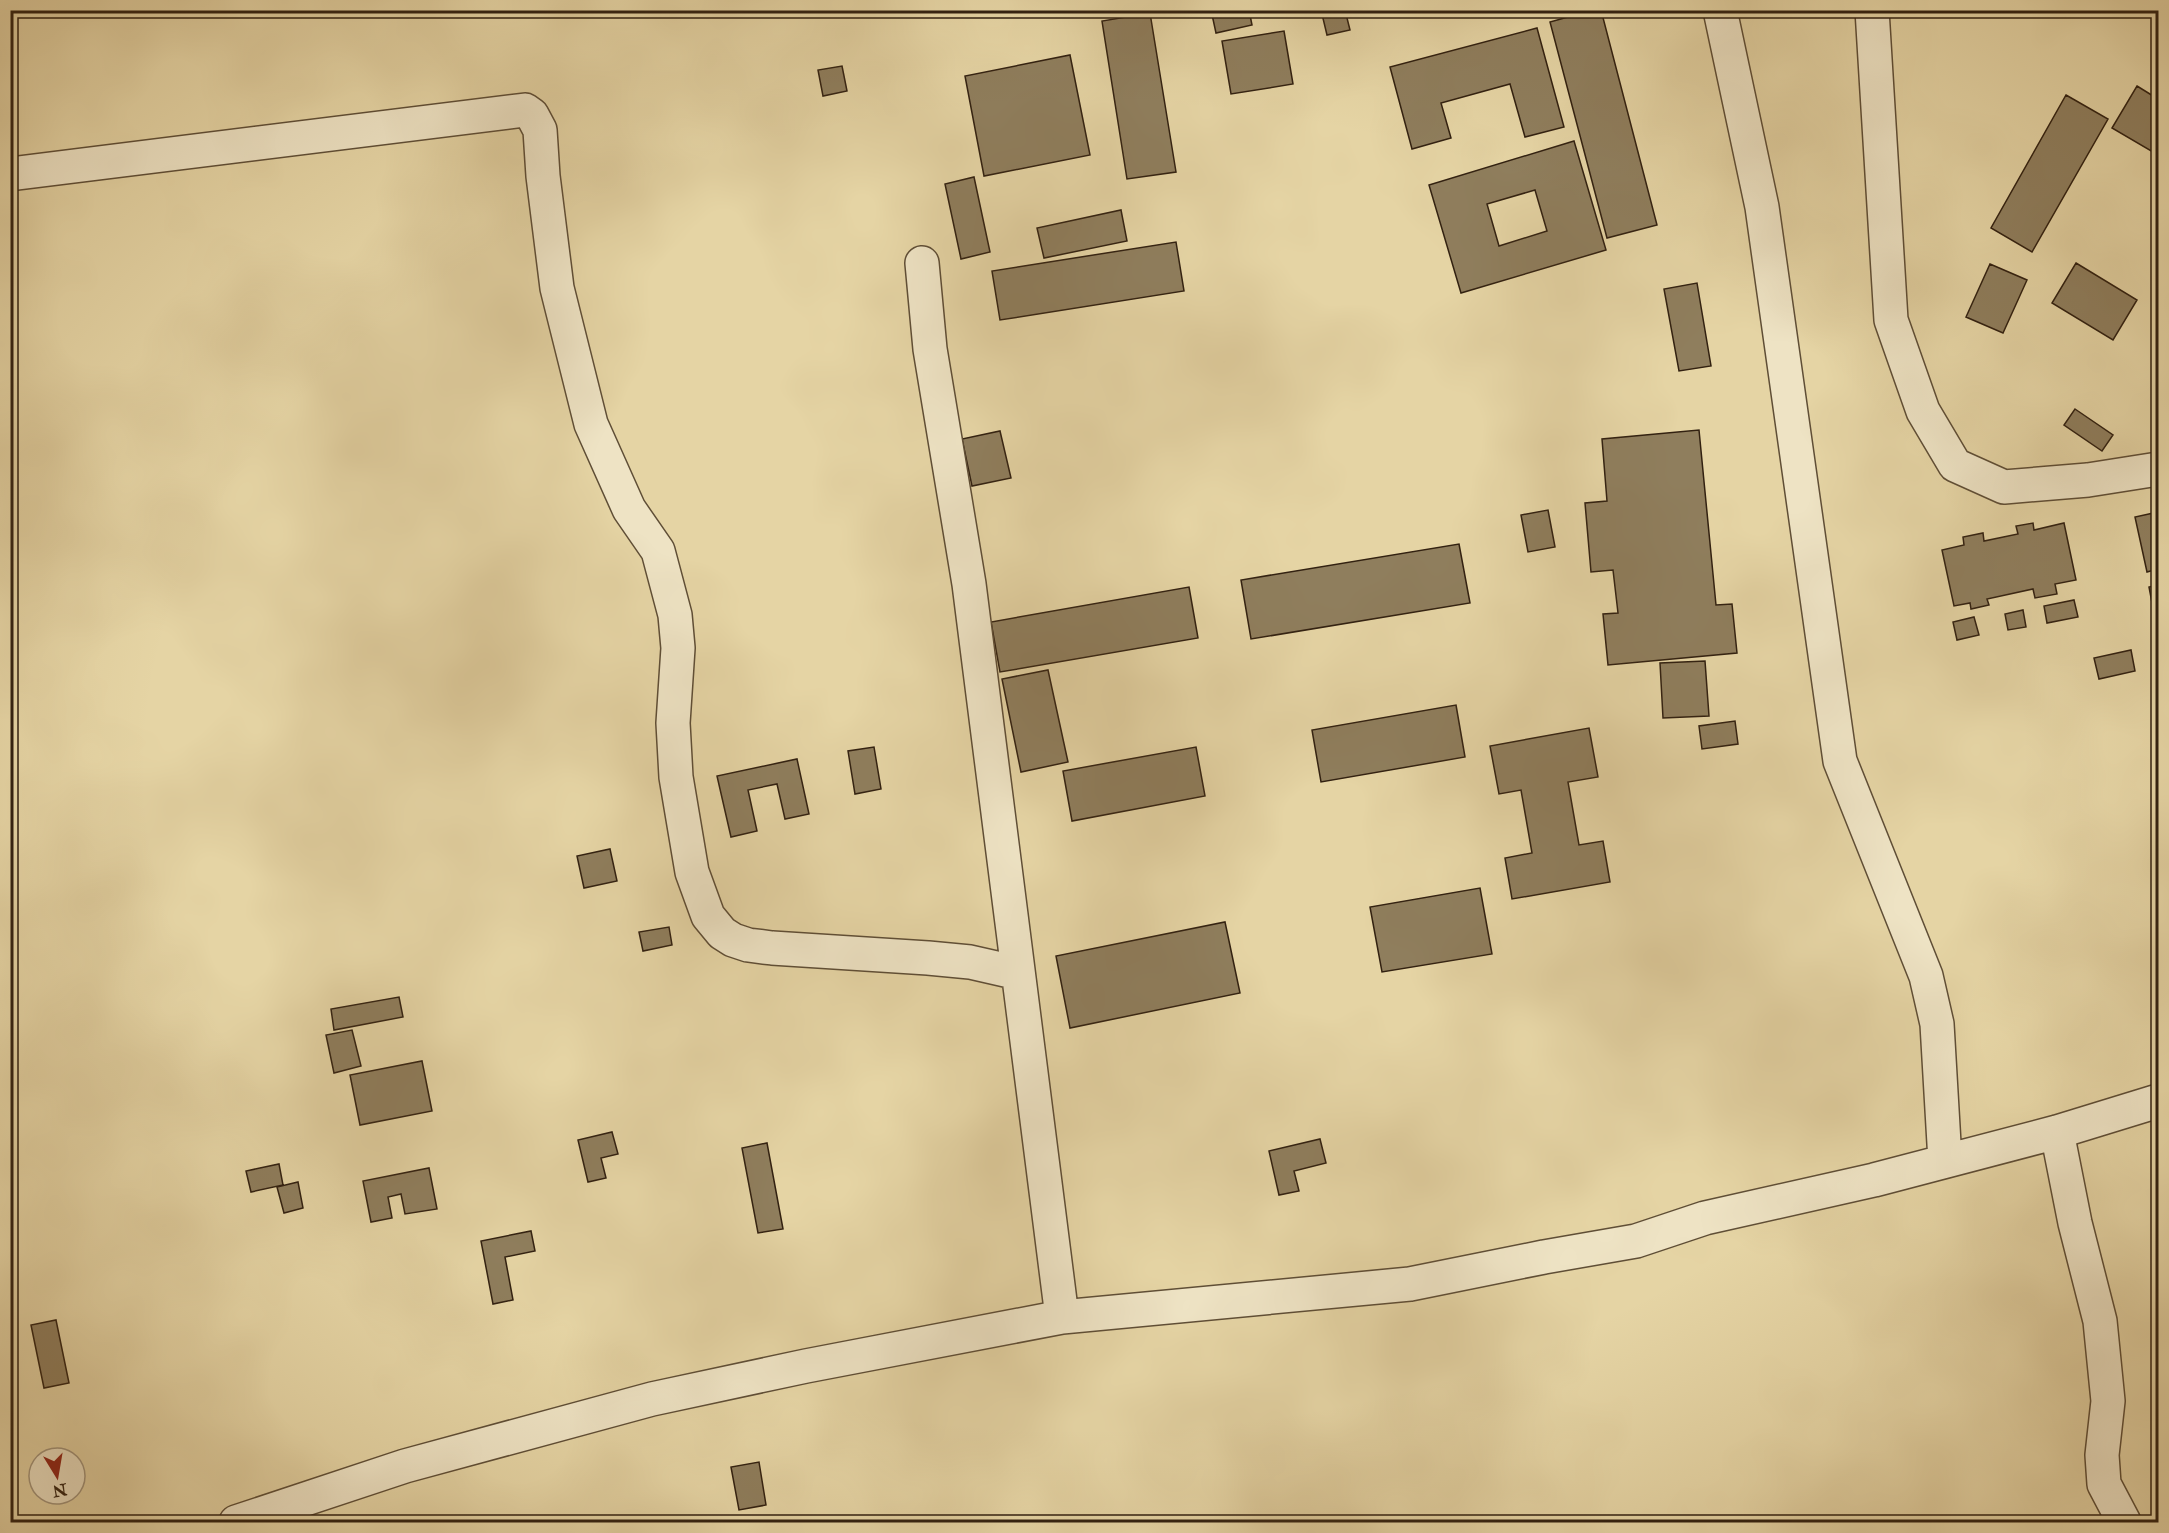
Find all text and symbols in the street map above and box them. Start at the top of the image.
north arrow [27,1446,87,1506]
text: N [50,1478,70,1501]

